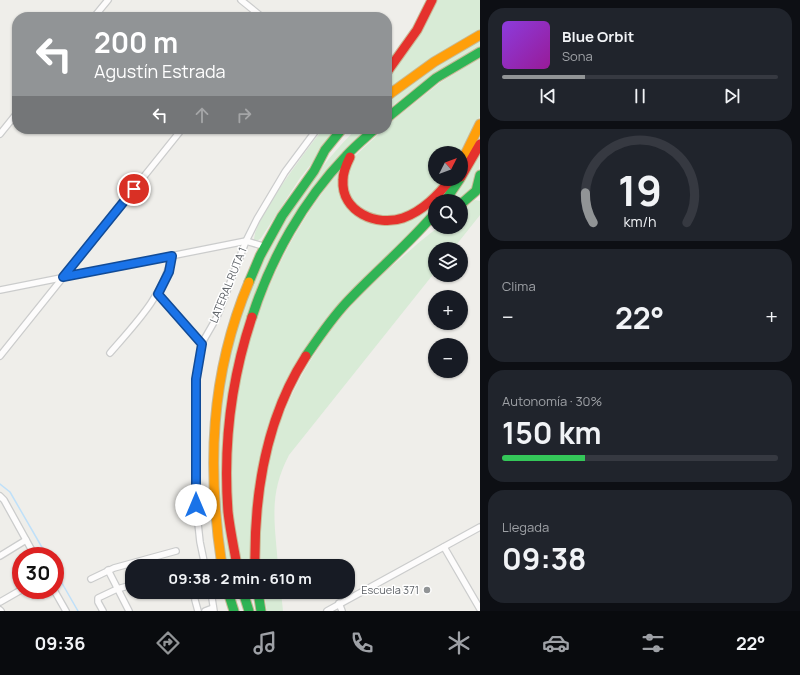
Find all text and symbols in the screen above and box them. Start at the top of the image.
text: 200 m [94,23,178,61]
text: Blue Orbit [562,26,634,47]
icon: left [28,28,80,80]
text: Sona [562,47,593,65]
text: Agustín Estrada [94,59,226,83]
icon: previous [537,85,559,107]
icon: pause [629,85,651,107]
icon: next [721,85,743,107]
icon: left [149,104,171,126]
icon: ahead [191,104,213,126]
icon: right [233,104,255,126]
north arrow [428,146,468,186]
map controls [428,146,468,378]
text: 19 [618,162,662,218]
pin [117,172,151,206]
icon: arrive [123,178,145,200]
button: search [428,194,468,234]
text: km/h [623,211,657,230]
button: layers [428,242,468,282]
street label: LATERAL RUTA 1 [206,245,250,325]
text: Clima [502,277,536,295]
button: + [428,290,468,330]
text: 22° [615,297,664,338]
text: − [502,302,514,332]
text: + [765,302,778,332]
button: − [428,338,468,378]
text: Autonomía · 30% [502,392,602,410]
text: 150 km [502,412,602,453]
position arrow [175,484,217,526]
text: Llegada [502,518,549,536]
text: 09:38 [502,538,586,579]
speed limit sign: 30 [12,547,64,599]
text: 09:38 · 2 min · 610 m [168,568,312,589]
place label: Escuela 371 [361,582,419,597]
marker: Escuela 371 [422,585,432,595]
icon: directions [154,629,182,657]
icon: music [251,629,279,657]
icon: phone [348,629,376,657]
icon: climate [445,629,473,657]
icon: car [542,629,570,657]
icon: filters [639,629,667,657]
text: 09:36 [34,631,85,655]
text: 22° [736,631,765,655]

